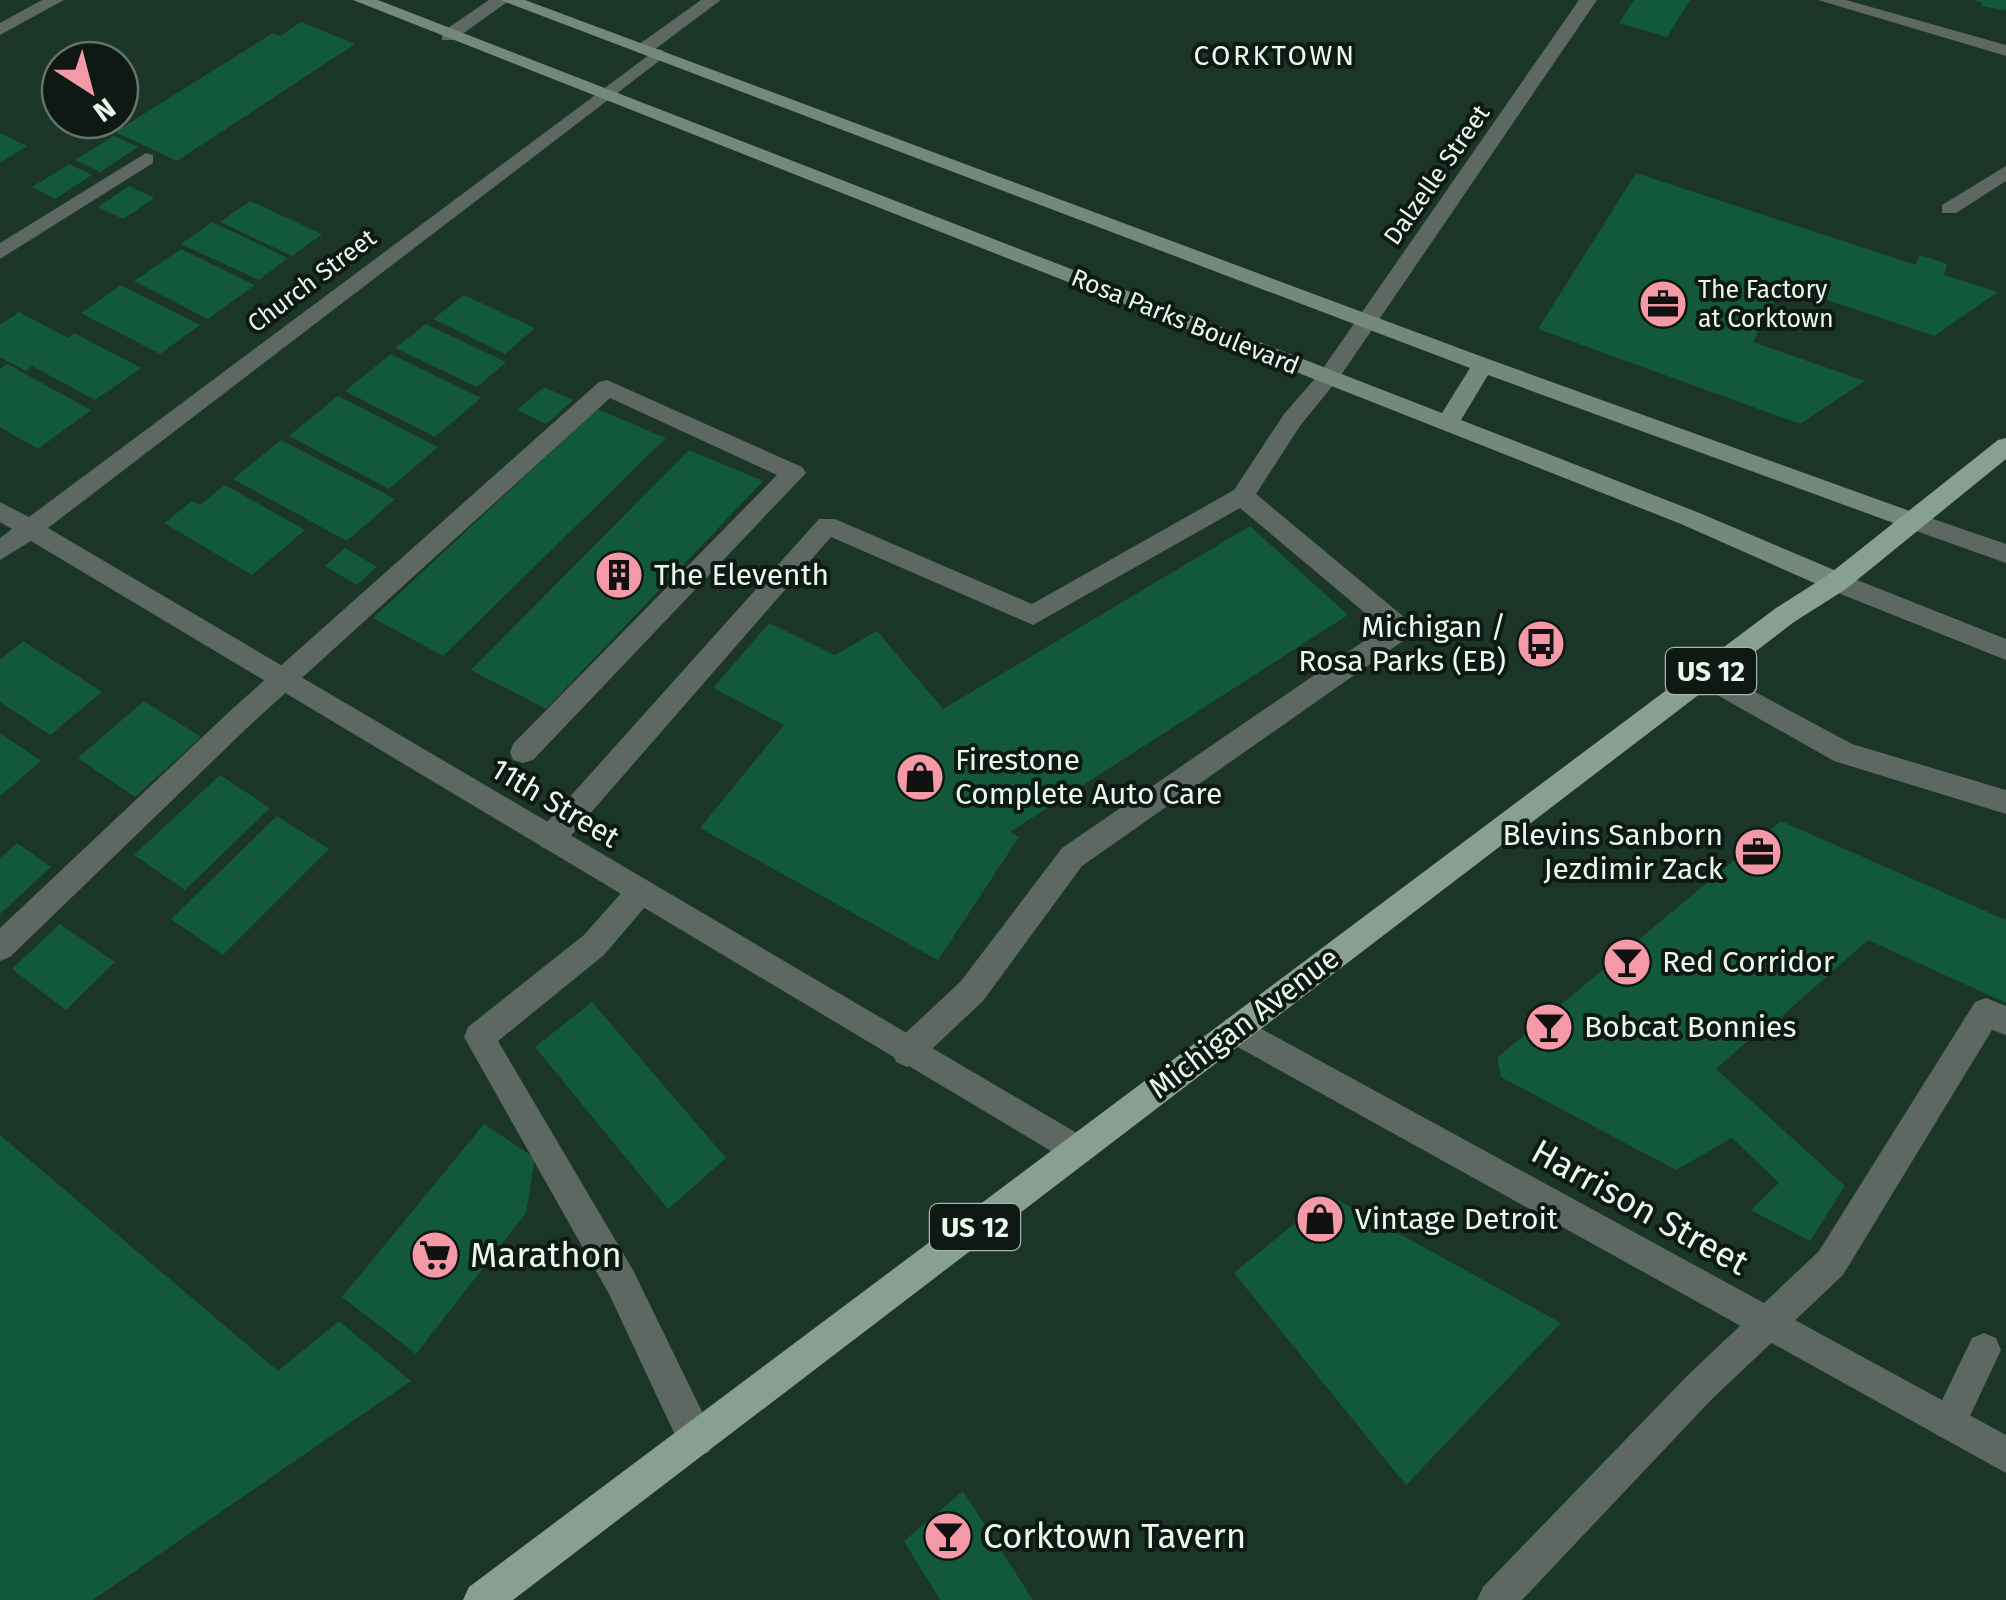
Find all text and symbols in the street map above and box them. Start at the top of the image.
district label: CORKTOWN [1193,39,1357,72]
north arrow [40,40,140,140]
text: N [87,91,122,129]
street label: Dalzelle Street [1378,99,1497,251]
street label: Church Street [242,222,383,339]
street label: Rosa Parks Boulevard [1067,263,1303,381]
place label: The Factory at Corktown [1698,275,1834,334]
office icon: The Factory at Corktown [1637,278,1689,330]
building icon: The Eleventh [593,549,645,601]
place label: The Eleventh [654,557,829,593]
place label: Michigan / Rosa Parks (EB) [1298,609,1506,679]
bus stop icon: Michigan / Rosa Parks (EB) [1515,618,1567,670]
road number: US 12 [1666,648,1756,694]
place label: Firestone Complete Auto Care [955,742,1222,812]
street label: 11th Street [484,751,626,855]
shop icon: Firestone Complete Auto Care [894,751,946,803]
place label: Blevins Sanborn Jezdimir Zack [1502,817,1724,887]
office icon: Blevins Sanborn Jezdimir Zack [1732,826,1784,878]
bar icon: Red Corridor [1601,936,1653,988]
street label: Michigan Avenue [1142,940,1346,1106]
place label: Red Corridor [1662,944,1835,980]
bar icon: Bobcat Bonnies [1523,1001,1575,1053]
place label: Bobcat Bonnies [1584,1009,1796,1045]
street label: Harrison Street [1524,1130,1756,1284]
shop icon: Vintage Detroit [1294,1193,1346,1245]
place label: Vintage Detroit [1355,1201,1558,1237]
road number: US 12 [930,1204,1020,1250]
supermarket icon: Marathon [409,1229,461,1281]
place label: Marathon [470,1234,622,1276]
bar icon: Corktown Tavern [922,1510,974,1562]
place label: Corktown Tavern [983,1515,1246,1557]

